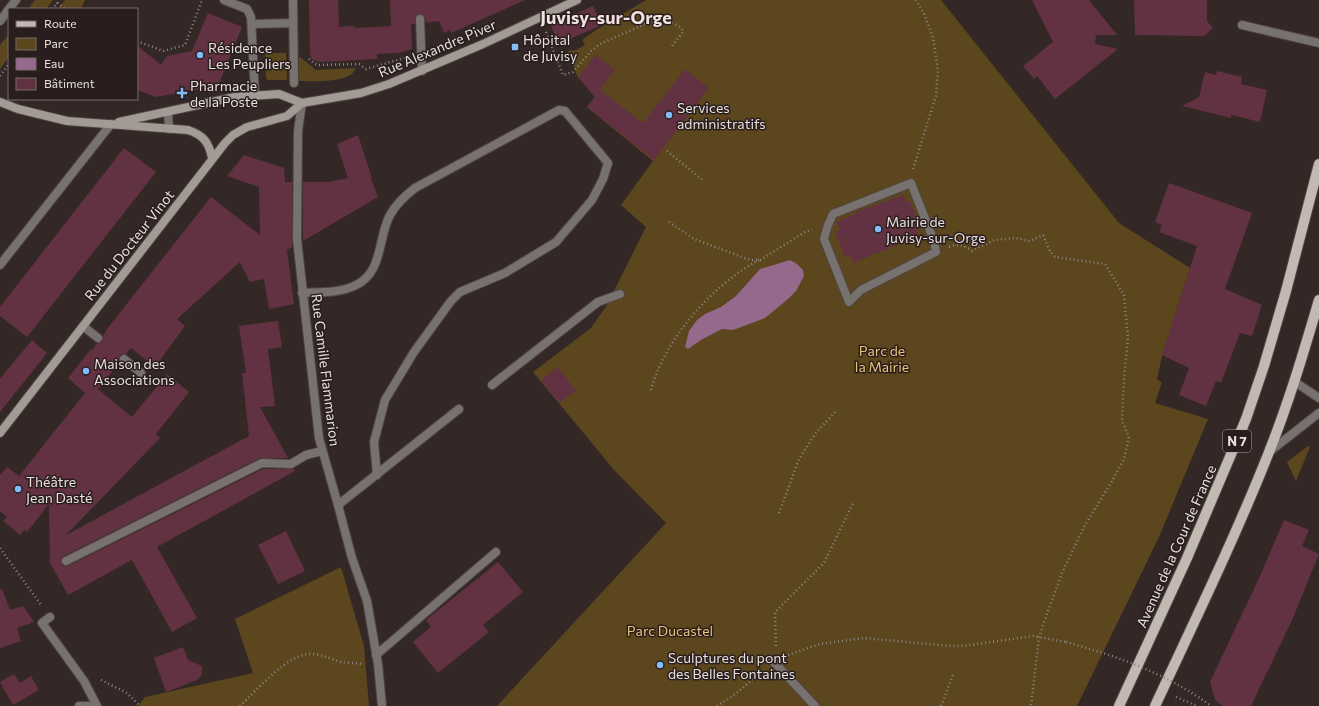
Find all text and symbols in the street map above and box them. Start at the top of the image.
district label: Juvisy-sur-Orge [540,6,672,28]
legend [8,8,138,100]
street label: Rue Alexandre Piver [376,15,499,81]
text: Route [44,16,77,30]
place label: Hôpital de Juvisy [523,31,577,64]
text: Parc [44,36,68,50]
place label: Résidence Les Peupliers [208,39,291,72]
marker: Hôpital de Juvisy [510,42,520,52]
marker: Résidence Les Peupliers [195,50,205,60]
text: Eau [44,56,64,70]
text: Bâtiment [44,76,95,90]
place label: Pharmacie de la Poste [190,77,258,110]
marker: Pharmacie de la Poste [177,88,187,98]
place label: Services administratifs [677,99,766,132]
marker: Services administratifs [664,110,674,120]
street label: Rue du Docteur Vinot [81,186,178,304]
place label: Mairie de Juvisy-sur-Orge [886,213,986,246]
marker: Mairie de Juvisy-sur-Orge [873,224,883,234]
street label: Rue Camille Flammarion [308,293,344,447]
park label: Parc de la Mairie [855,342,909,375]
place label: Maison des Associations [94,355,175,388]
marker: Maison des Associations [81,366,91,376]
road number: N 7 [1223,430,1251,452]
street label: Avenue de la Cour de France [1132,462,1220,630]
place label: Théâtre Jean Dasté [26,473,92,506]
marker: Théâtre Jean Dasté [13,484,23,494]
park label: Parc Ducastel [627,622,713,639]
place label: Sculptures du pont des Belles Fontaines [668,649,795,682]
marker: Sculptures du pont des Belles Fontaines [655,660,665,670]

